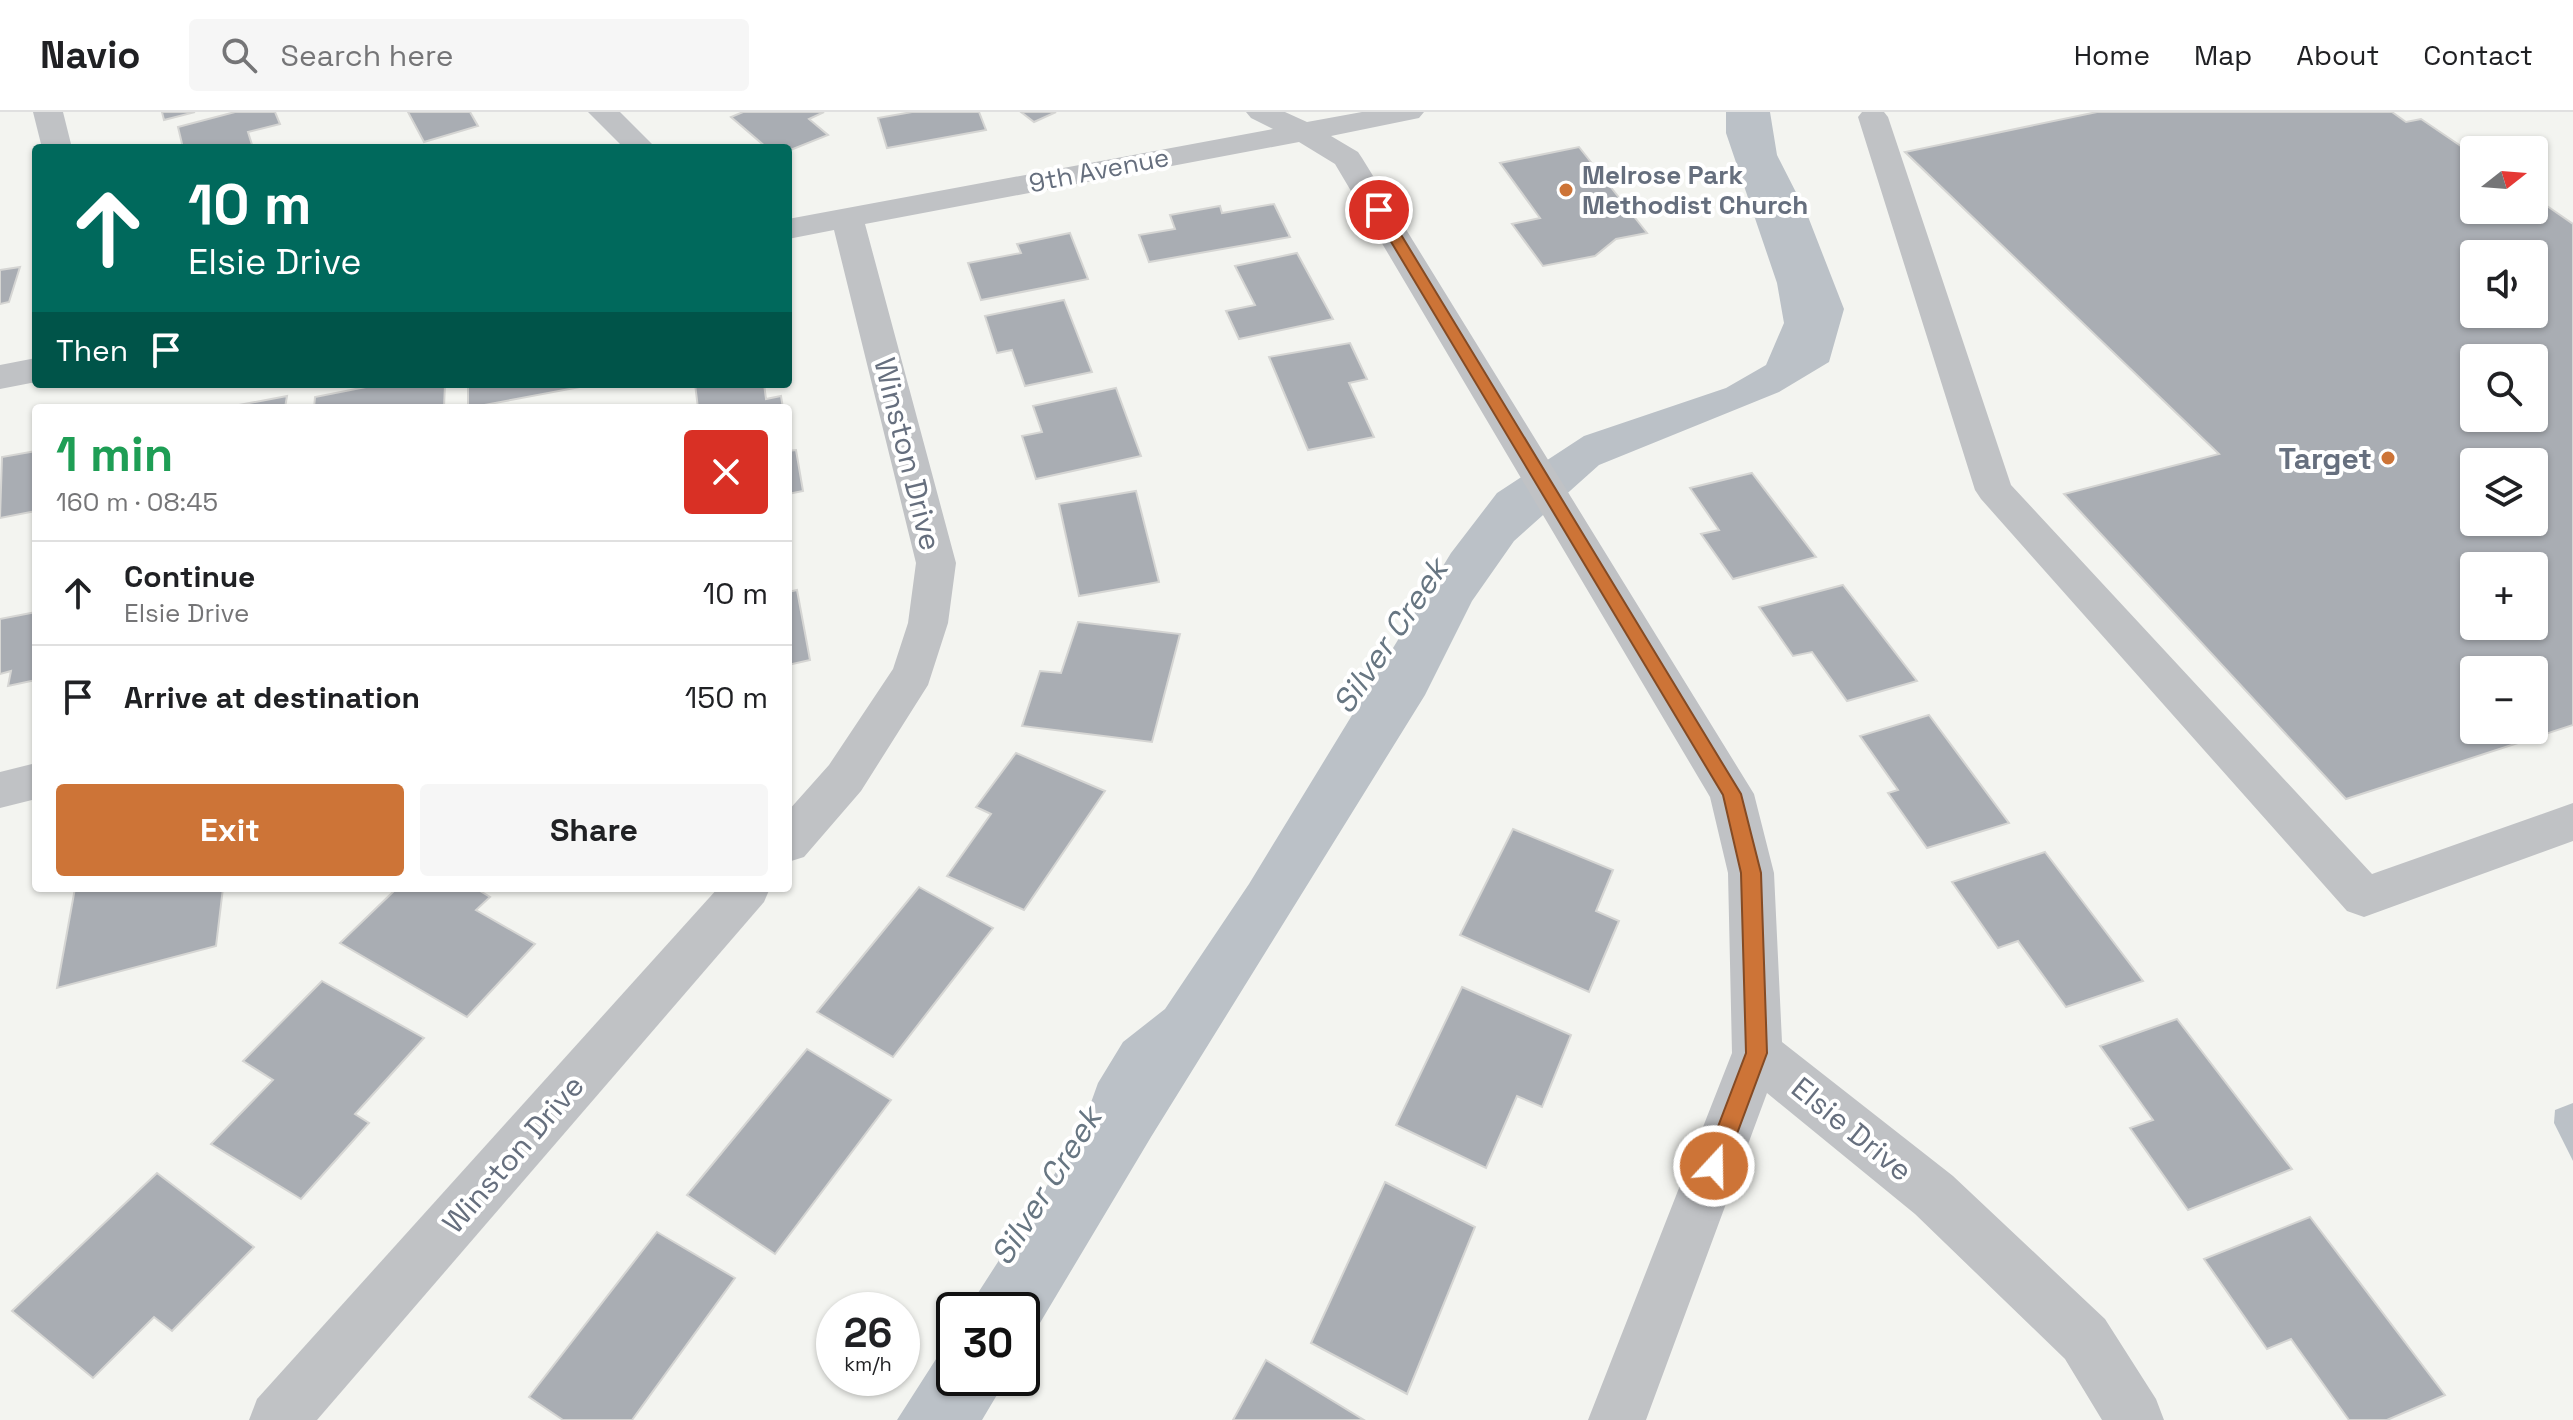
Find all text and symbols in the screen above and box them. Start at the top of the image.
search box [189,19,749,91]
text: Navio [40,31,141,79]
icon: search [217,33,261,77]
text: Search here [281,36,453,75]
text: Home [2074,37,2150,73]
text: Map [2194,37,2252,73]
text: About [2296,37,2379,73]
text: Contact [2423,37,2533,73]
north arrow [2460,136,2548,224]
map controls [2460,136,2548,744]
street label: 9th Avenue [1026,140,1172,200]
place label: Melrose Park Methodist Church [1582,158,1808,222]
text: 10 m [188,169,312,240]
icon: ahead [56,176,160,280]
pin [1345,176,1413,244]
marker: Melrose Park Methodist Church [1557,181,1575,199]
icon: arrive [1357,188,1401,232]
text: Elsie Drive [188,239,362,285]
button: sound [2460,240,2548,328]
icon: arrive [144,328,188,372]
text: Then [56,331,128,370]
button: search [2460,344,2548,432]
street label: Winston Drive [865,354,951,554]
text: 1 min [56,424,173,485]
button: close [684,430,768,514]
place label: Target [2279,439,2372,478]
button: layers [2460,448,2548,536]
marker: Target [2379,449,2397,467]
text: 160 m · 08:45 [56,485,218,519]
water label: Silver Creek [1324,548,1459,721]
button: + [2460,552,2548,640]
text: Continue [124,557,255,596]
icon: ahead [56,571,100,615]
text: 10 m [703,574,768,613]
text: Elsie Drive [124,596,249,630]
button: − [2460,656,2548,744]
icon: arrive [56,675,100,719]
text: Arrive at destination [124,678,420,717]
text: 150 m [685,678,768,717]
button: Exit [56,784,404,876]
button: Share [420,784,768,876]
street label: Winston Drive [434,1067,592,1241]
street label: Elsie Drive [1783,1068,1921,1190]
water label: Silver Creek [982,1097,1112,1272]
position arrow [1672,1124,1756,1208]
speed limit sign: 30 [936,1292,1040,1396]
text: 26 [844,1308,892,1359]
text: km/h [844,1351,892,1377]

